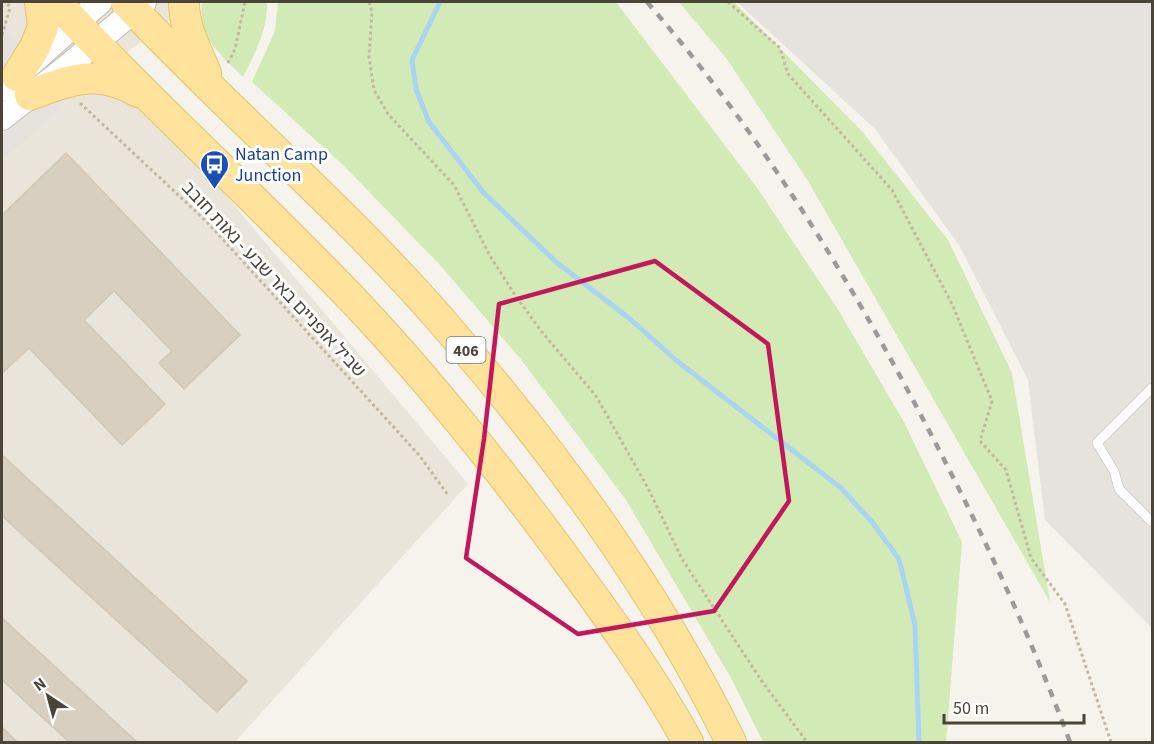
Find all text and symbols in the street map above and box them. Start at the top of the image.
place label: Natan Camp Junction [235,142,328,188]
bus stop icon: Natan Camp Junction [198,148,230,190]
street label: שביל אופניים באר שבע - נאות חובב [176,176,371,383]
road number: 406 [446,337,486,363]
north arrow [18,666,78,726]
text: N [29,673,51,697]
scale bar [944,687,1084,725]
text: 50 m [953,696,989,721]

